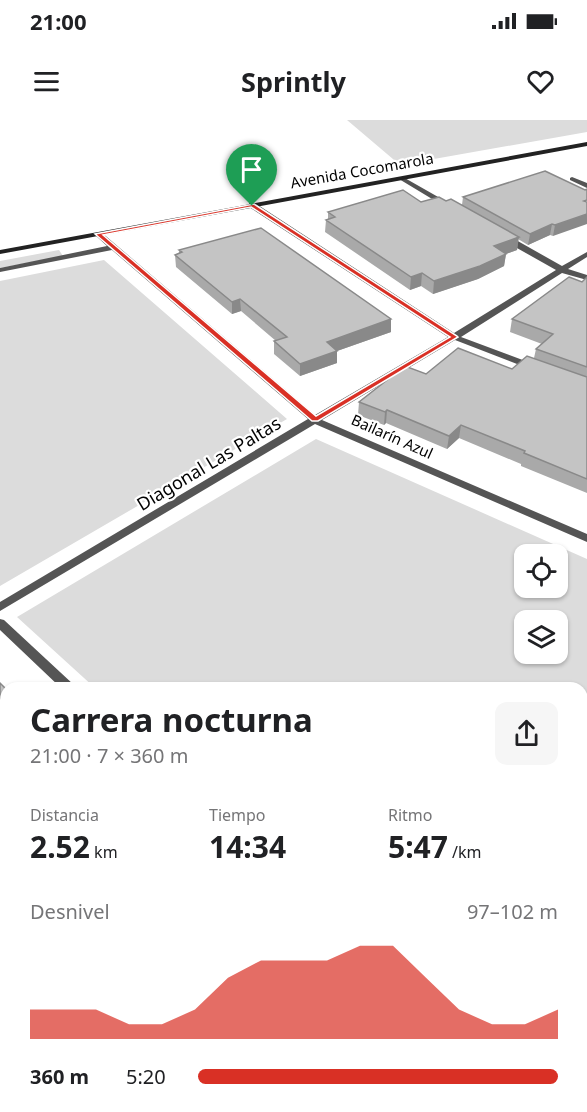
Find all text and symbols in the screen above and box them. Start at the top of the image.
text: 21:00 [30,6,87,36]
text: Sprintly [241,63,346,100]
icon: menu [30,65,63,98]
icon: heart [524,65,557,98]
pin [226,144,277,206]
street label: Avenida Cocomarola [289,148,435,192]
icon: arrive [235,153,268,186]
street label: Bailarín Azul [348,409,436,463]
street label: Diagonal Las Paltas [132,411,285,516]
map controls [514,544,568,664]
button: locate [514,544,568,598]
button: layers [514,610,568,664]
text: Carrera nocturna [30,697,313,742]
button: share [495,702,558,765]
text: 21:00 · 7 × 360 m [30,742,188,769]
text: Distancia [30,804,99,826]
text: Tiempo [209,804,266,826]
text: Ritmo [388,804,433,826]
text: 2.52 [30,826,90,867]
text: 14:34 [209,826,286,867]
text: 5:47 [388,826,448,867]
text: km [90,841,118,863]
text: /km [448,841,482,863]
text: Desnivel [30,898,110,925]
text: 97–102 m [467,898,558,925]
text: 360 m [30,1063,89,1090]
text: 5:20 [126,1063,166,1090]

